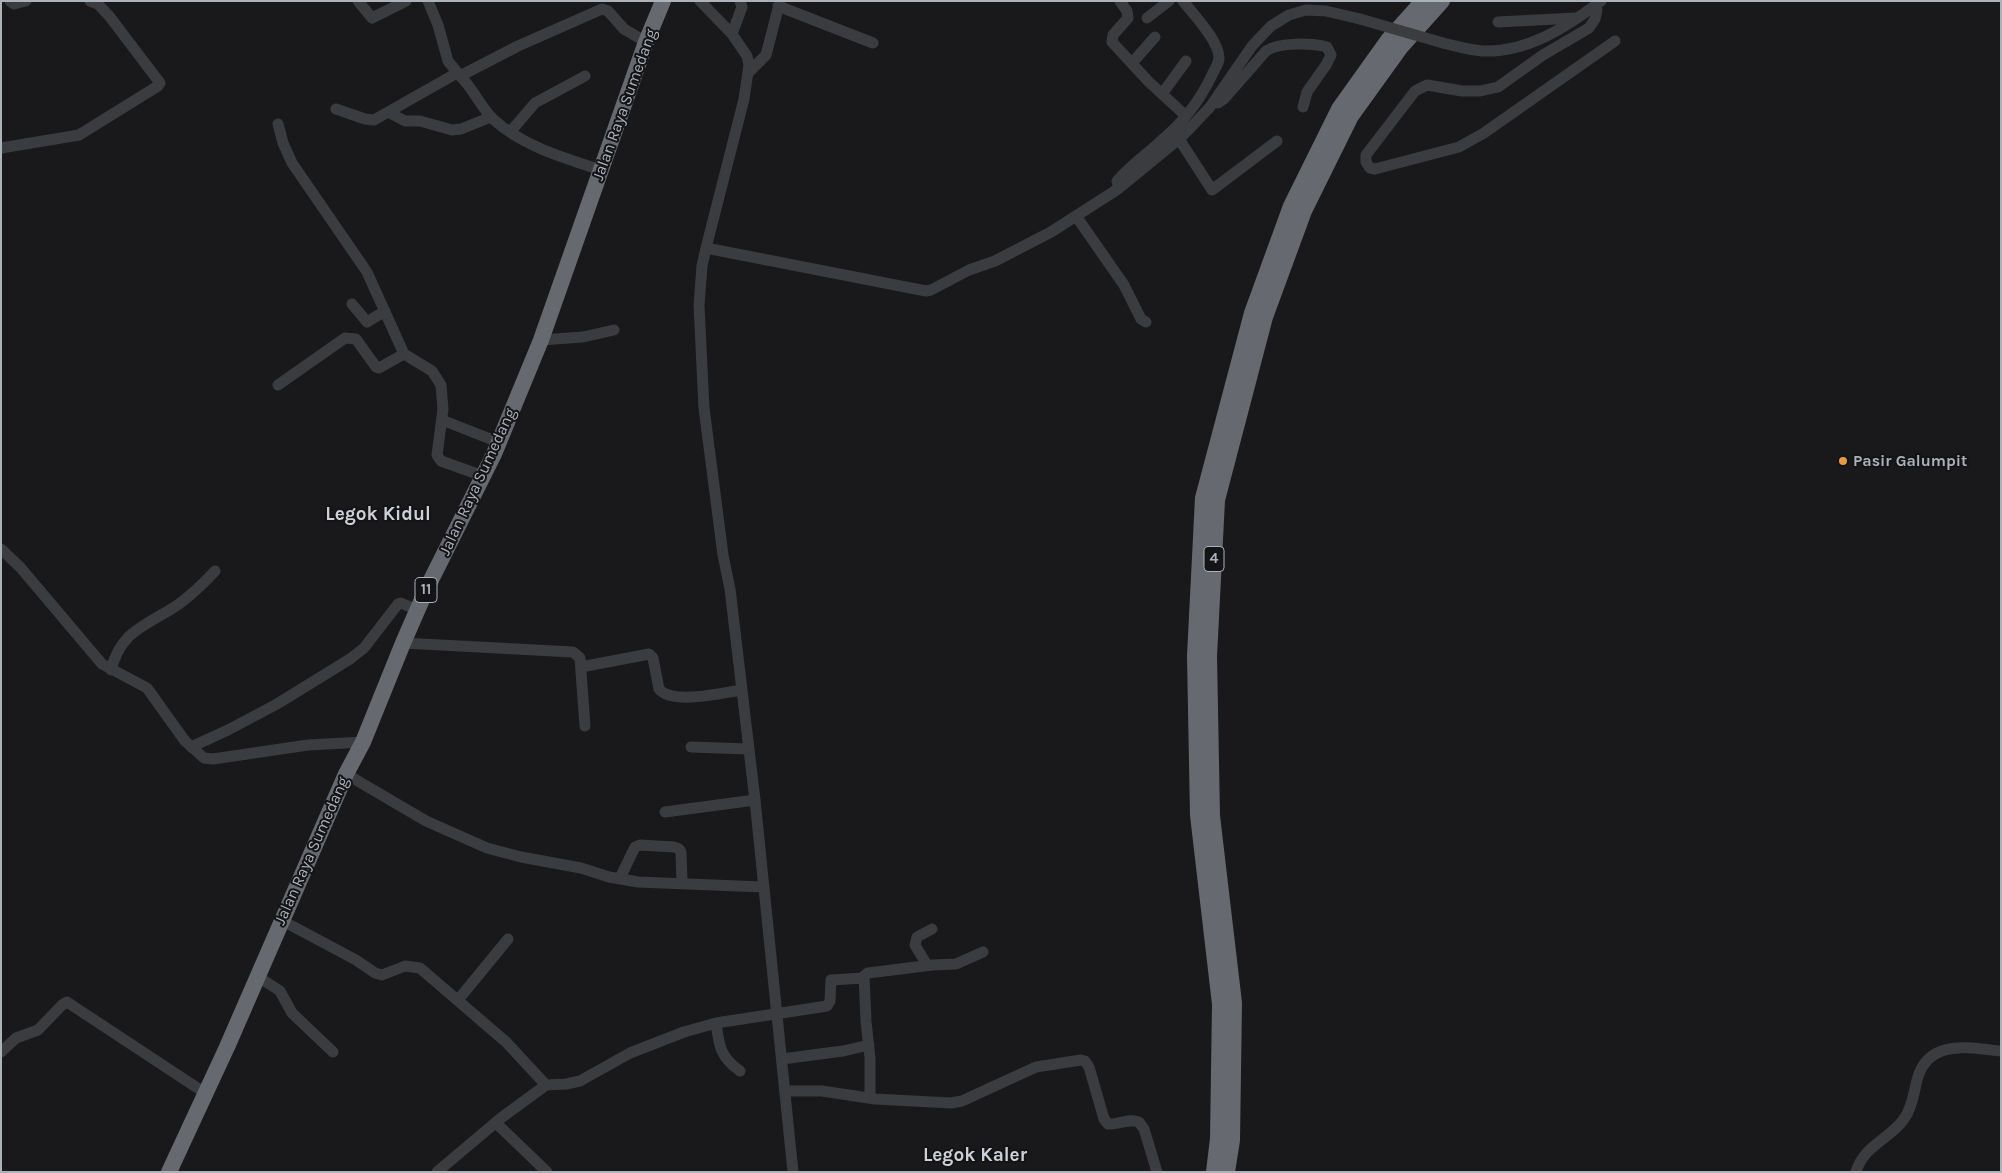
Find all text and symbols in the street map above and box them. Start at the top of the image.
street label: Jalan Raya Sumedang [589,26,661,184]
street label: Jalan Raya Sumedang [435,405,521,559]
place label: Pasir Galumpit [1853,451,1967,471]
marker: Pasir Galumpit [1837,455,1849,467]
district label: Legok Kidul [325,504,431,526]
road number: 4 [1204,546,1224,572]
road number: 11 [415,578,437,602]
street label: Jalan Raya Sumedang [271,774,353,928]
district label: Legok Kaler [923,1145,1027,1167]

